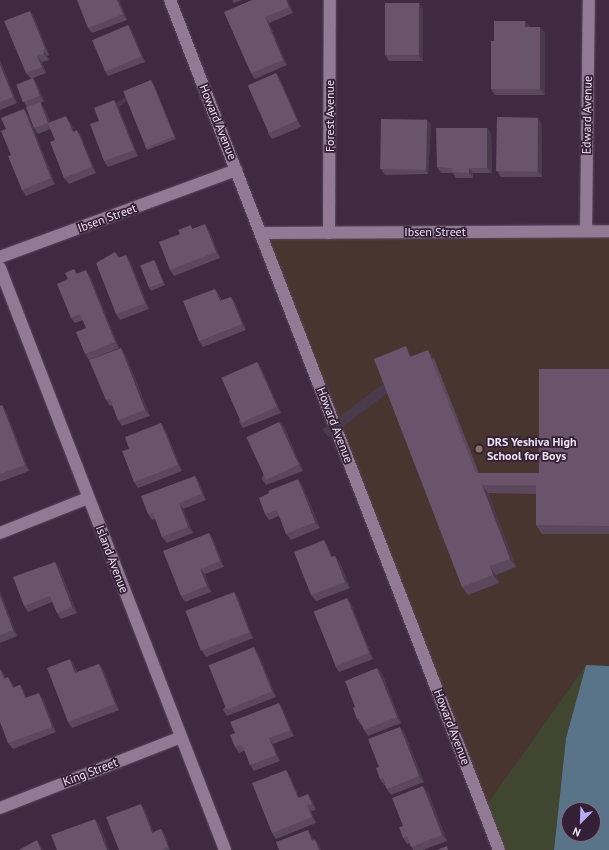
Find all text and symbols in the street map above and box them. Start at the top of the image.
street label: Edward Avenue [579,75,595,155]
street label: Forest Avenue [323,80,337,152]
street label: Howard Avenue [196,82,240,162]
street label: Ibsen Street [76,201,138,235]
street label: Ibsen Street [404,225,466,239]
street label: Howard Avenue [314,385,356,465]
place label: DRS Yeshiva High School for Boys [487,435,577,463]
marker: DRS Yeshiva High School for Boys [474,444,484,454]
street label: Island Avenue [92,523,132,595]
street label: Howard Avenue [431,687,473,767]
street label: King Street [61,755,119,789]
north arrow [561,802,601,842]
text: N [571,824,583,840]

